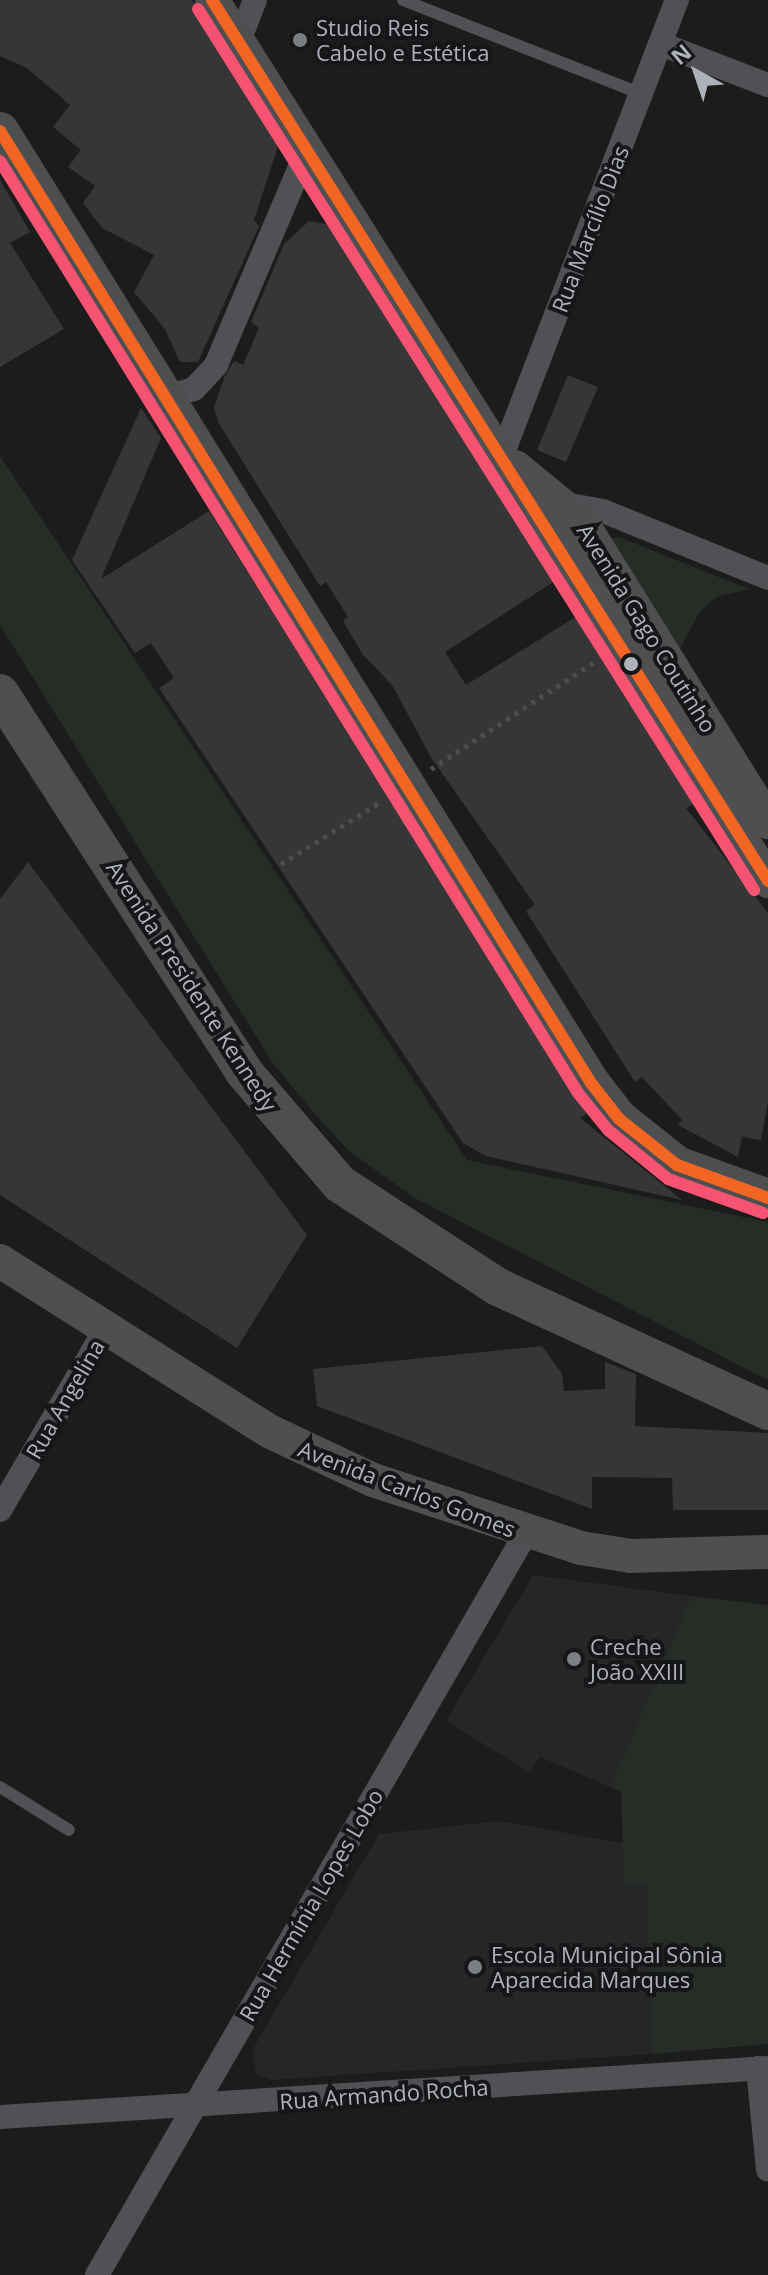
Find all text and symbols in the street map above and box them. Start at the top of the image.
place label: Studio Reis Cabelo e Estética [316,14,490,66]
marker: Studio Reis Cabelo e Estética [291,31,309,49]
north arrow [656,32,736,112]
text: N [664,36,697,71]
street label: Rua Marcílio Dias [546,142,634,316]
street label: Avenida Gago Coutinho [572,519,722,737]
unlabelled marker [623,656,639,672]
street label: Avenida Presidente Kennedy [101,856,283,1116]
street label: Rua Angelina [20,1335,110,1463]
street label: Avenida Carlos Gomes [295,1435,519,1543]
place label: Creche João XXIII [590,1633,684,1684]
marker: Creche João XXIII [565,1650,583,1668]
street label: Rua Hermínia Lopes Lobo [234,1784,388,2026]
place label: Escola Municipal Sônia Aparecida Marques [491,1941,723,1992]
marker: Escola Municipal Sônia Aparecida Marques [466,1958,484,1976]
street label: Rua Armando Rocha [279,2074,489,2114]

